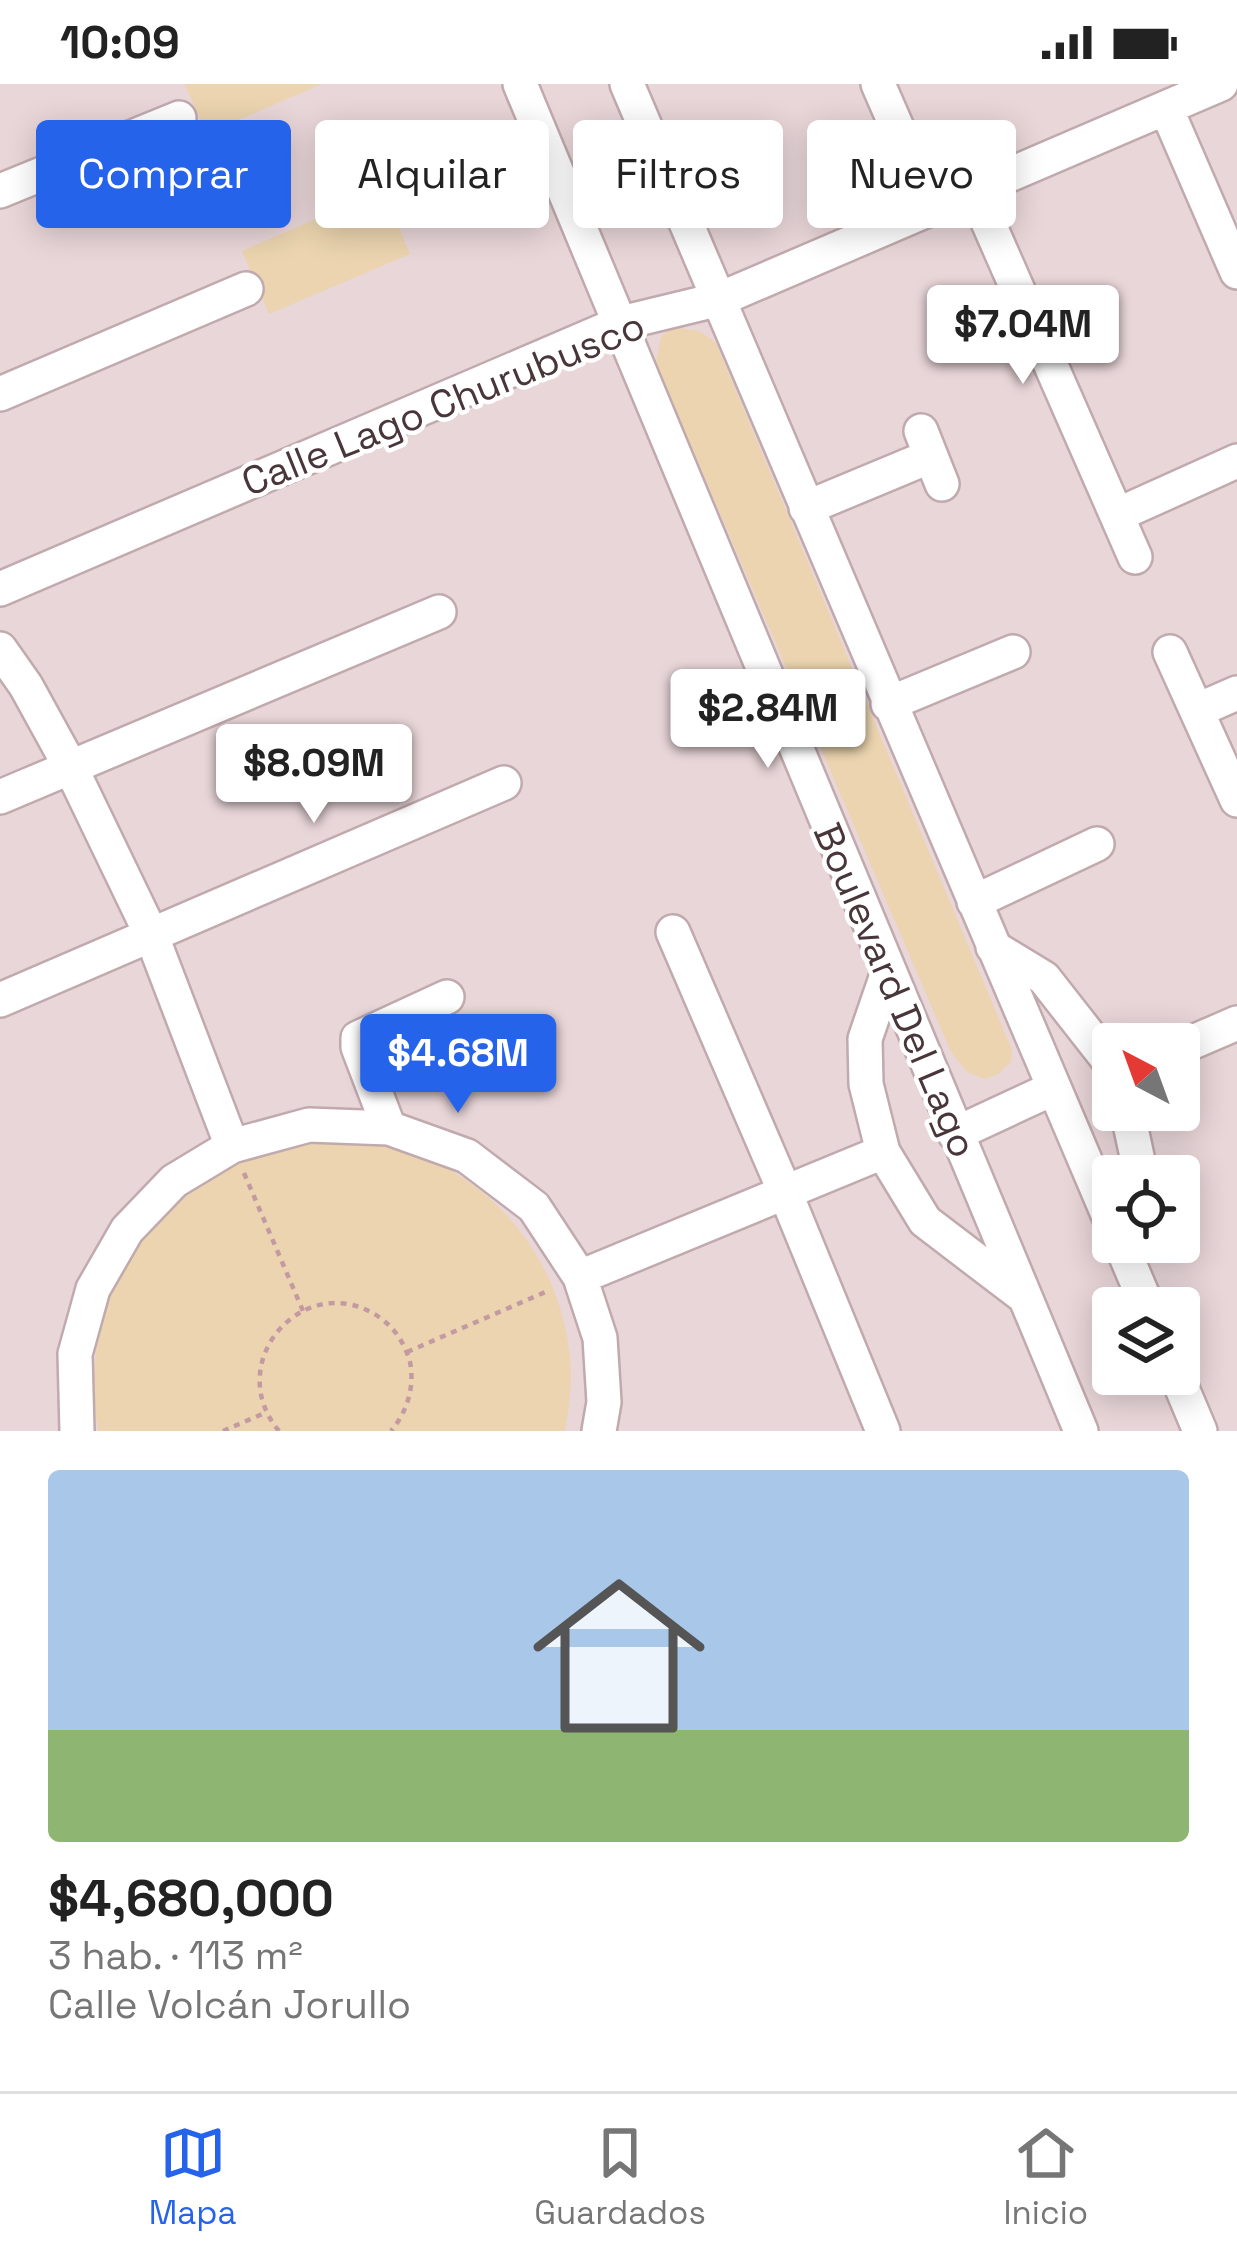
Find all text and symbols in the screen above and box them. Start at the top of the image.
text: 10:09 [60,14,180,71]
chip: Comprar [36,120,291,228]
chip: Alquilar [315,120,549,228]
chip: Filtros [573,120,783,228]
chip: Nuevo [807,120,1016,228]
pin: $7.04M [925,285,1121,387]
text: $7.04M [954,299,1092,348]
street label: Calle Lago Churubusco [235,300,652,507]
pin: $2.84M [670,669,866,771]
text: $2.84M [697,683,839,732]
pin: $8.09M [216,724,412,826]
text: $8.09M [243,738,385,787]
street label: Boulevard Del Lago [803,816,988,1165]
pin: $4.68M [360,1014,556,1116]
north arrow [1092,1023,1200,1131]
map controls [1092,1023,1200,1395]
text: $4.68M [387,1028,529,1077]
button: locate [1092,1155,1200,1263]
button: layers [1092,1287,1200,1395]
icon: home [511,1548,727,1764]
text: $4,680,000 [48,1866,334,1931]
text: 3 hab. · 113 m² [48,1931,303,1980]
text: Calle Volcán Jorullo [48,1980,411,2029]
tab: Mapa [149,2120,237,2234]
tab: Guardados [534,2120,706,2234]
tab: Inicio [1004,2120,1088,2234]

